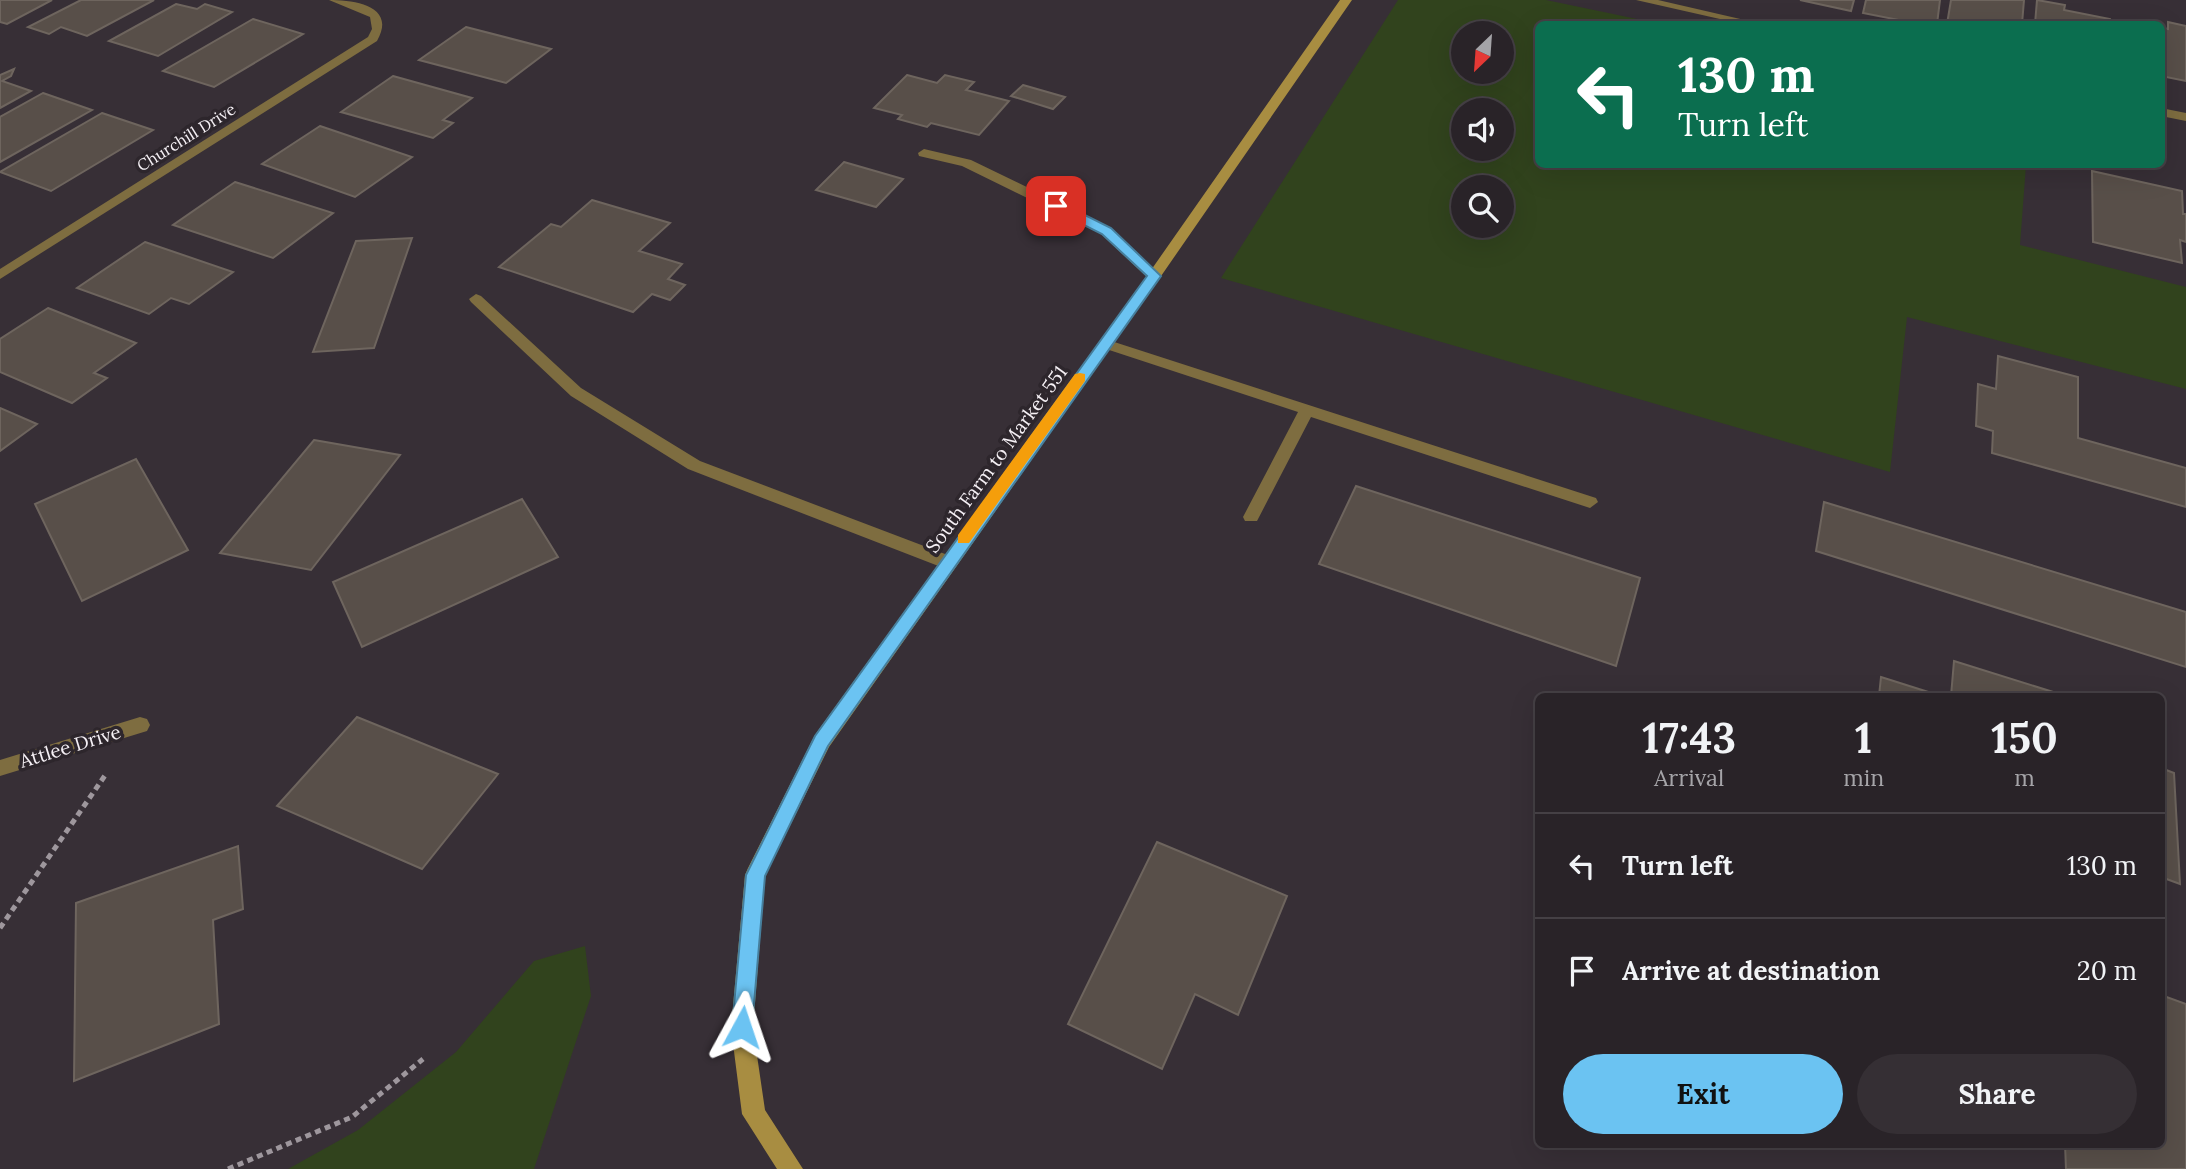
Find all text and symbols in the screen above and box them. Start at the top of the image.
north arrow [1451,21,1514,84]
map controls [1451,21,1514,238]
text: 130 m [1678,43,1814,105]
icon: left [1563,49,1654,140]
street label: Churchill Drive [133,98,239,175]
button: sound [1451,98,1514,161]
text: Turn left [1678,104,1808,145]
button: search [1451,175,1514,238]
pin [1026,176,1086,236]
icon: arrive [1037,187,1075,225]
street label: South Farm to Market 551 [920,361,1072,557]
text: 17:43 [1642,711,1736,765]
text: 1 [1855,711,1872,765]
text: 150 [1991,711,2058,765]
street label: Attlee Drive [15,719,124,773]
text: Arrival [1654,763,1724,792]
text: min [1843,763,1884,792]
text: m [2014,763,2035,792]
icon: left [1563,847,1601,885]
text: Turn left [1622,849,1733,882]
text: 130 m [2067,849,2137,882]
icon: arrive [1563,952,1601,990]
text: Arrive at destination [1622,954,1880,987]
text: 20 m [2077,954,2137,987]
position arrow [705,990,779,1064]
button: Exit [1563,1054,1843,1134]
button: Share [1857,1054,2137,1134]

